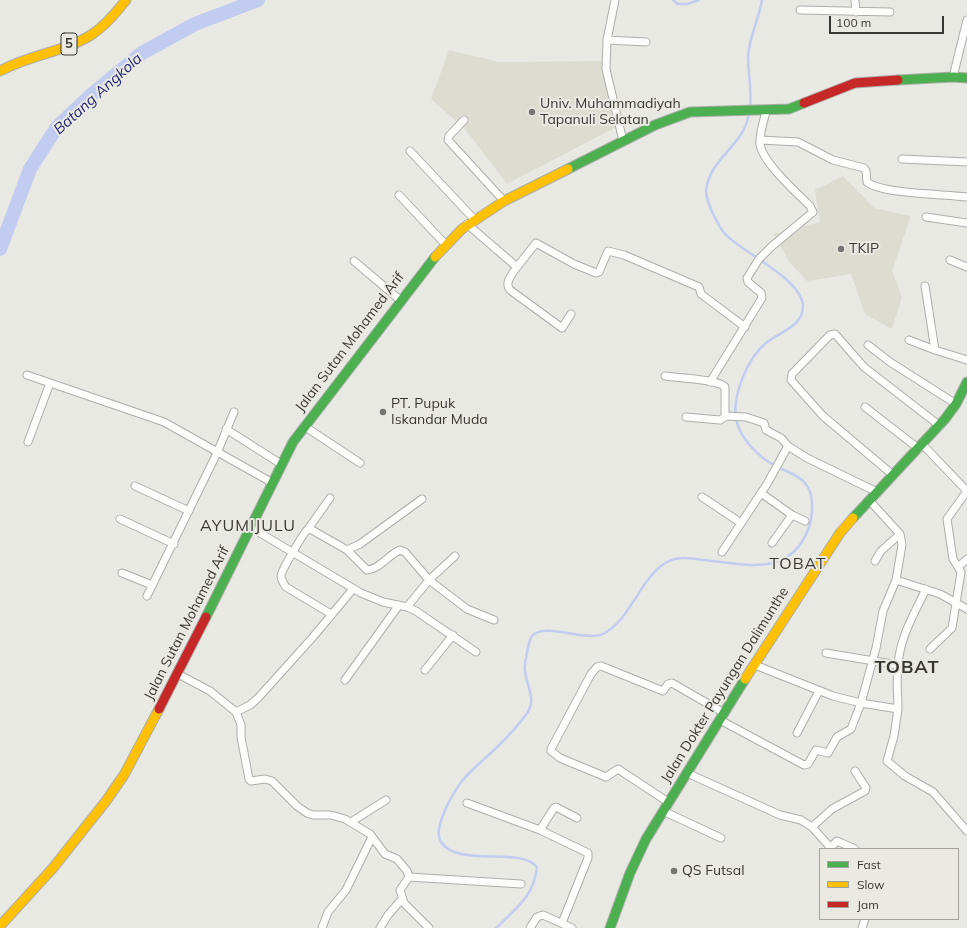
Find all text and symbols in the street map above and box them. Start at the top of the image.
scale bar [831,8,946,34]
text: 100 m [836,15,871,30]
road number: 5 [61,33,77,55]
water label: Batang Angkola [50,50,146,138]
place label: Univ. Muhammadiyah Tapanuli Selatan [540,96,681,128]
marker: Univ. Muhammadiyah Tapanuli Selatan [527,107,537,117]
place label: TKIP [849,241,879,257]
marker: TKIP [836,244,846,254]
street label: Jalan Sutan Mohamed Arif [292,269,408,415]
place label: PT. Pupuk Iskandar Muda [391,396,488,428]
marker: PT. Pupuk Iskandar Muda [378,407,388,417]
district label: AYUMIJULU [200,516,296,536]
street label: Jalan Sutan Mohamed Arif [141,543,233,703]
district label: TOBAT [769,554,827,574]
street label: Jalan Dokter Payungan Dalimunthe [658,584,792,786]
district label: TOBAT [874,657,940,679]
legend [819,848,959,920]
text: Fast [857,857,881,872]
place label: QS Futsal [682,863,745,879]
marker: QS Futsal [669,866,679,876]
text: Slow [857,877,885,892]
text: Jam [857,897,879,912]

